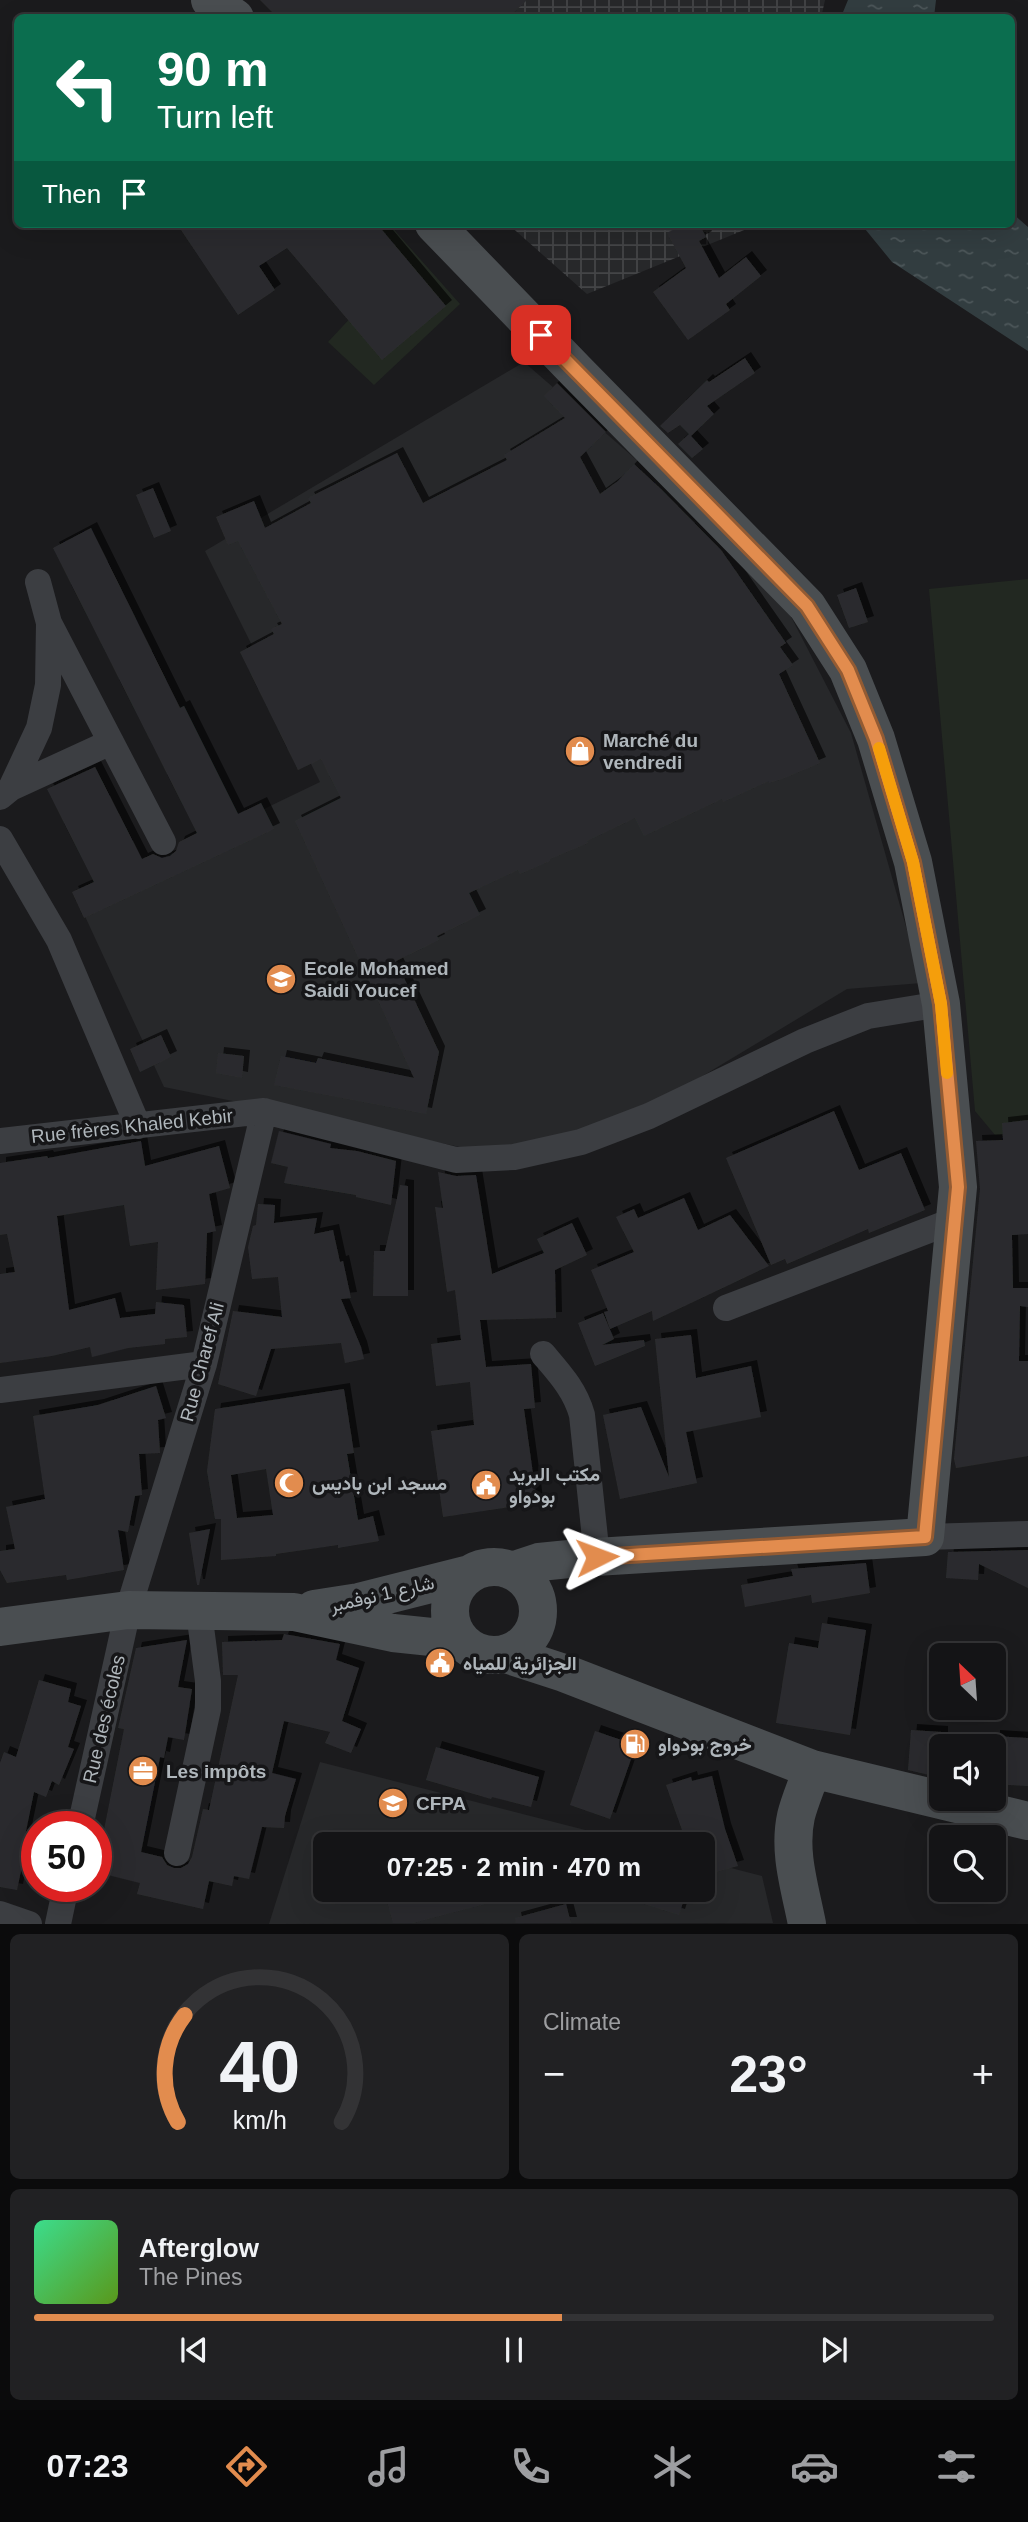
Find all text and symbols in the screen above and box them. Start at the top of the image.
icon: left [42,42,133,133]
text: 90 m [157,42,269,96]
text: Turn left [157,99,273,135]
icon: arrive [115,175,153,213]
text: Then [42,179,101,209]
pin [511,305,571,365]
icon: arrive [522,316,560,354]
place label: Marché du vendredi [603,730,698,773]
shop icon: Marché du vendredi [563,734,597,768]
place label: Ecole Mohamed Saidi Youcef [304,958,449,1001]
school or university icon: Ecole Mohamed Saidi Youcef [264,962,298,996]
street label: Rue frères Khaled Kebir [30,1105,235,1147]
street label: Rue Charef Ali [176,1300,228,1424]
place label: مكتب البريد بودواو [509,1464,600,1509]
mosque icon: مسجد ابن باديس [272,1466,306,1500]
public building icon: مكتب البريد بودواو [469,1468,503,1502]
place label: مسجد ابن باديس [312,1473,447,1495]
position arrow [560,1520,634,1594]
street label: شارع 1 نوفمبر [327,1572,437,1618]
north arrow [929,1643,1006,1720]
map controls [929,1643,1006,1902]
public building icon: الجزائرية للمياه [423,1646,457,1680]
street label: Rue des écoles [79,1653,129,1785]
place label: الجزائرية للمياه [463,1653,577,1676]
fuel station icon: خروج بودواو [618,1727,652,1761]
place label: خروج بودواو [658,1734,752,1757]
button: sound [929,1734,1006,1811]
office icon: Les impôts [126,1754,160,1788]
place label: Les impôts [166,1761,266,1782]
school or university icon: CFPA [376,1786,410,1820]
place label: CFPA [416,1793,467,1814]
speed limit sign: 50 [21,1811,112,1902]
button: search [929,1825,1006,1902]
text: 07:25 · 2 min · 470 m [387,1852,641,1882]
text: Climate [543,2009,621,2035]
text: 40 [219,2027,300,2108]
text: 23° [729,2045,808,2103]
text: − [543,2053,565,2095]
text: + [972,2053,994,2095]
text: km/h [232,2106,287,2134]
text: Afterglow [139,2233,259,2263]
text: The Pines [139,2264,243,2290]
icon: previous [175,2331,213,2369]
icon: pause [495,2331,533,2369]
icon: next [815,2331,853,2369]
icon: directions [222,2442,271,2491]
icon: music [364,2442,413,2491]
icon: phone [506,2442,555,2491]
icon: climate [648,2442,697,2491]
icon: car [790,2442,839,2491]
icon: filters [932,2442,981,2491]
text: 07:23 [47,2448,128,2484]

